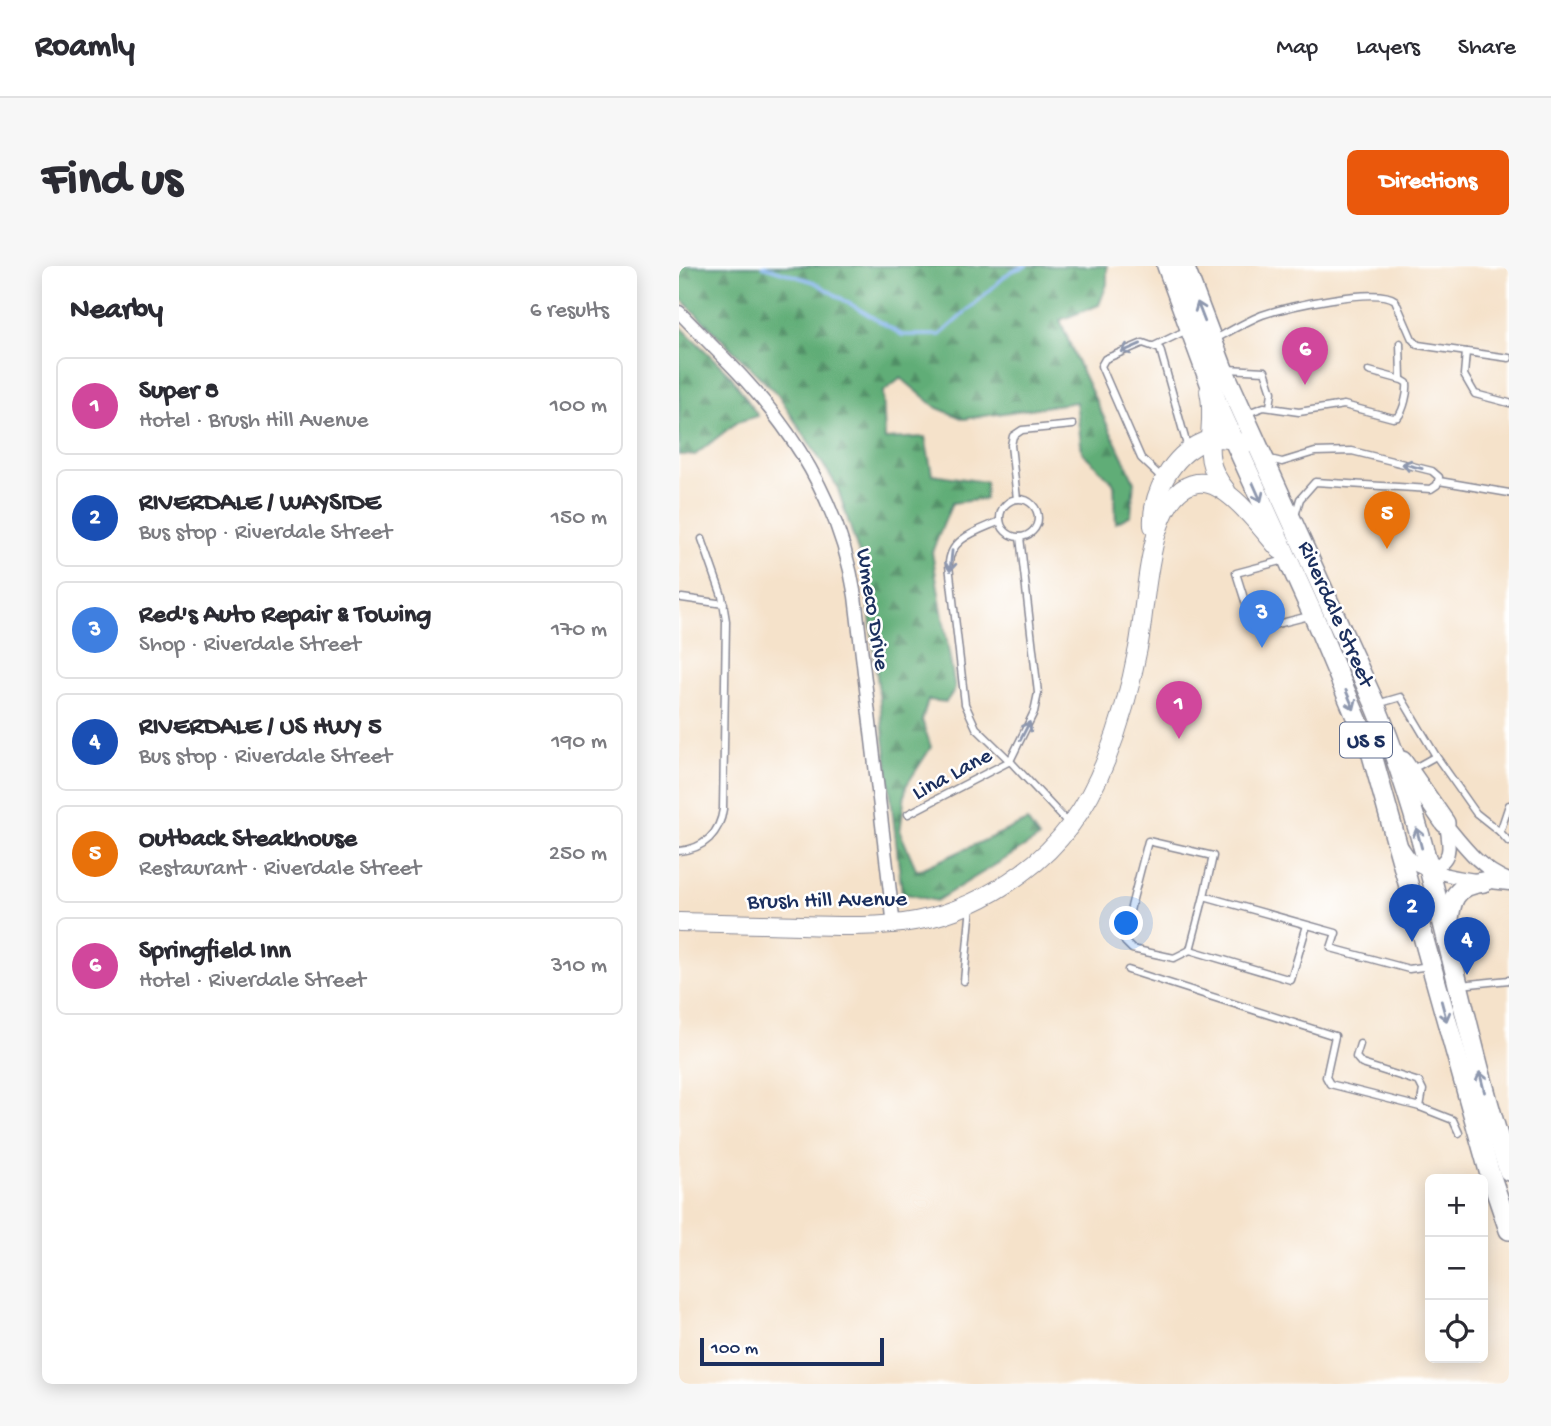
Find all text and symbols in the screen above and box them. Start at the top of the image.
text: Roamly [35,29,135,67]
text: Map [1276,34,1318,63]
text: Layers [1356,34,1420,63]
text: Share [1458,34,1516,63]
button: Directions [1347,150,1509,215]
text: Find us [42,153,182,211]
text: Nearby [70,294,163,329]
text: 6 results [530,298,609,325]
one-way arrow [1194,302,1207,323]
pin: 6 [1282,327,1328,385]
one-way arrow [1120,342,1142,355]
text: Super 8 [139,377,219,408]
text: 1 [90,393,100,420]
text: 100 m [550,393,607,420]
text: Hotel · Brush Hill Avenue [139,408,368,435]
one-way arrow [1402,459,1424,472]
one-way arrow [1250,481,1264,502]
text: RIVERDALE / WAYSIDE [139,489,381,520]
pin: 5 [1364,491,1410,549]
text: 2 [89,505,101,532]
text: 150 m [551,505,607,532]
text: Bus stop · Riverdale Street [139,520,392,547]
street label: Riverdale Street [1291,537,1380,693]
street label: Wmeco Drive [849,547,895,674]
one-way arrow [944,549,957,572]
pin: 3 [1239,590,1285,648]
text: Red's Auto Repair & Towing [139,601,431,632]
text: 3 [89,617,101,644]
text: 170 m [551,617,607,644]
text: Shop · Riverdale Street [139,632,361,659]
pin: 1 [1156,681,1202,739]
one-way arrow [1344,688,1357,710]
text: RIVERDALE / US HWY 5 [139,713,382,744]
one-way arrow [1018,721,1032,742]
road number: US 5 [1340,722,1392,757]
text: 4 [90,729,100,756]
text: 190 m [551,729,607,756]
street label: Lina Lane [908,742,998,807]
text: Bus stop · Riverdale Street [139,744,392,771]
text: Outback Steakhouse [139,825,357,856]
one-way arrow [1412,828,1425,850]
text: 5 [89,841,101,868]
text: 250 m [549,841,607,868]
text: Restaurant · Riverdale Street [139,856,421,883]
pin: 2 [1389,884,1435,942]
street label: Brush Hill Avenue [746,887,908,916]
your location [1109,906,1143,940]
pin: 4 [1444,917,1490,975]
text: Springfield Inn [139,937,291,968]
text: 6 [89,953,101,980]
text: 310 m [551,953,607,980]
text: Hotel · Riverdale Street [139,968,366,995]
one-way arrow [1438,999,1451,1022]
one-way arrow [1475,1071,1489,1094]
map controls [1425,1174,1488,1363]
button: + [1425,1174,1488,1237]
button: − [1425,1237,1488,1300]
button: locate [1425,1300,1488,1363]
scale bar [700,1335,884,1367]
text: 100 m [711,1338,758,1361]

